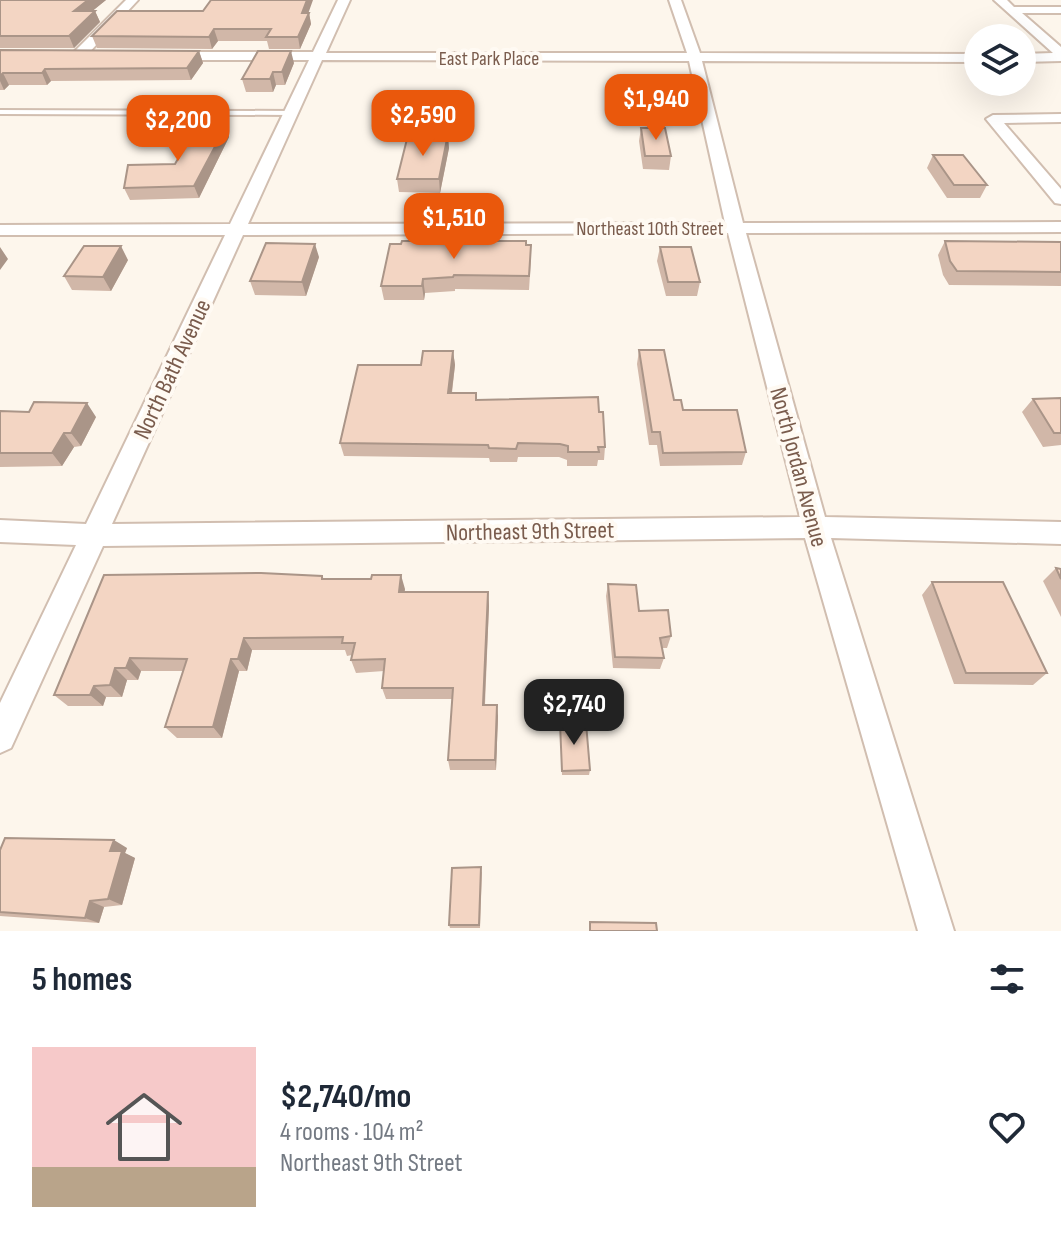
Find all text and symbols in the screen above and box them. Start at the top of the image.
map controls [964,24,1036,96]
button: layers [964,24,1036,96]
street label: East Park Place [439,47,539,71]
pin: $1,940 [591,74,721,142]
text: $1,940 [623,84,689,115]
pin: $2,590 [358,90,488,158]
pin: $2,200 [113,95,243,163]
text: $2,590 [390,100,456,131]
text: $2,200 [145,105,211,136]
pin: $1,510 [389,193,519,261]
text: $1,510 [422,203,486,234]
street label: Northeast 10th Street [576,217,724,241]
street label: North Bath Avenue [127,295,217,444]
street label: North Jordan Avenue [763,384,834,550]
street label: Northeast 9th Street [446,516,614,547]
pin: $2,740 [509,679,639,747]
text: $2,740 [542,689,606,720]
icon: filters [985,957,1029,1001]
text: 5 homes [32,959,132,1000]
text: $2,740/mo [280,1076,411,1117]
icon: home [96,1079,192,1175]
icon: heart [985,1105,1029,1149]
text: 4 rooms · 104 m² [280,1117,424,1148]
text: Northeast 9th Street [280,1148,463,1179]

